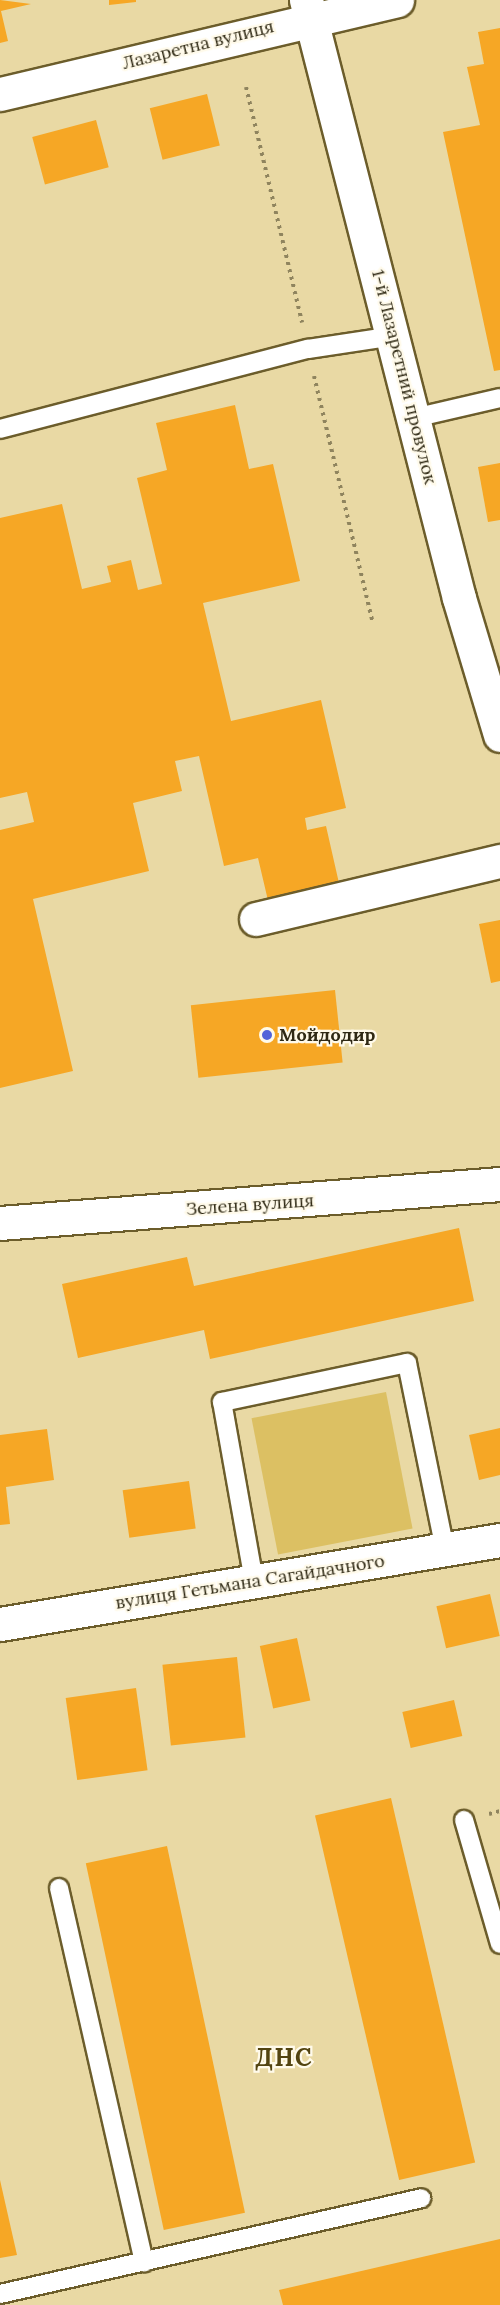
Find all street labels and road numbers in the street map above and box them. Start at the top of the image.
street label: Лазаретна вулиця [120,16,276,74]
street label: 1-й Лазаретний провулок [367,267,441,487]
street label: Зелена вулиця [185,1190,315,1220]
street label: вулиця Гетьмана Сагайдачного [114,1550,386,1614]

